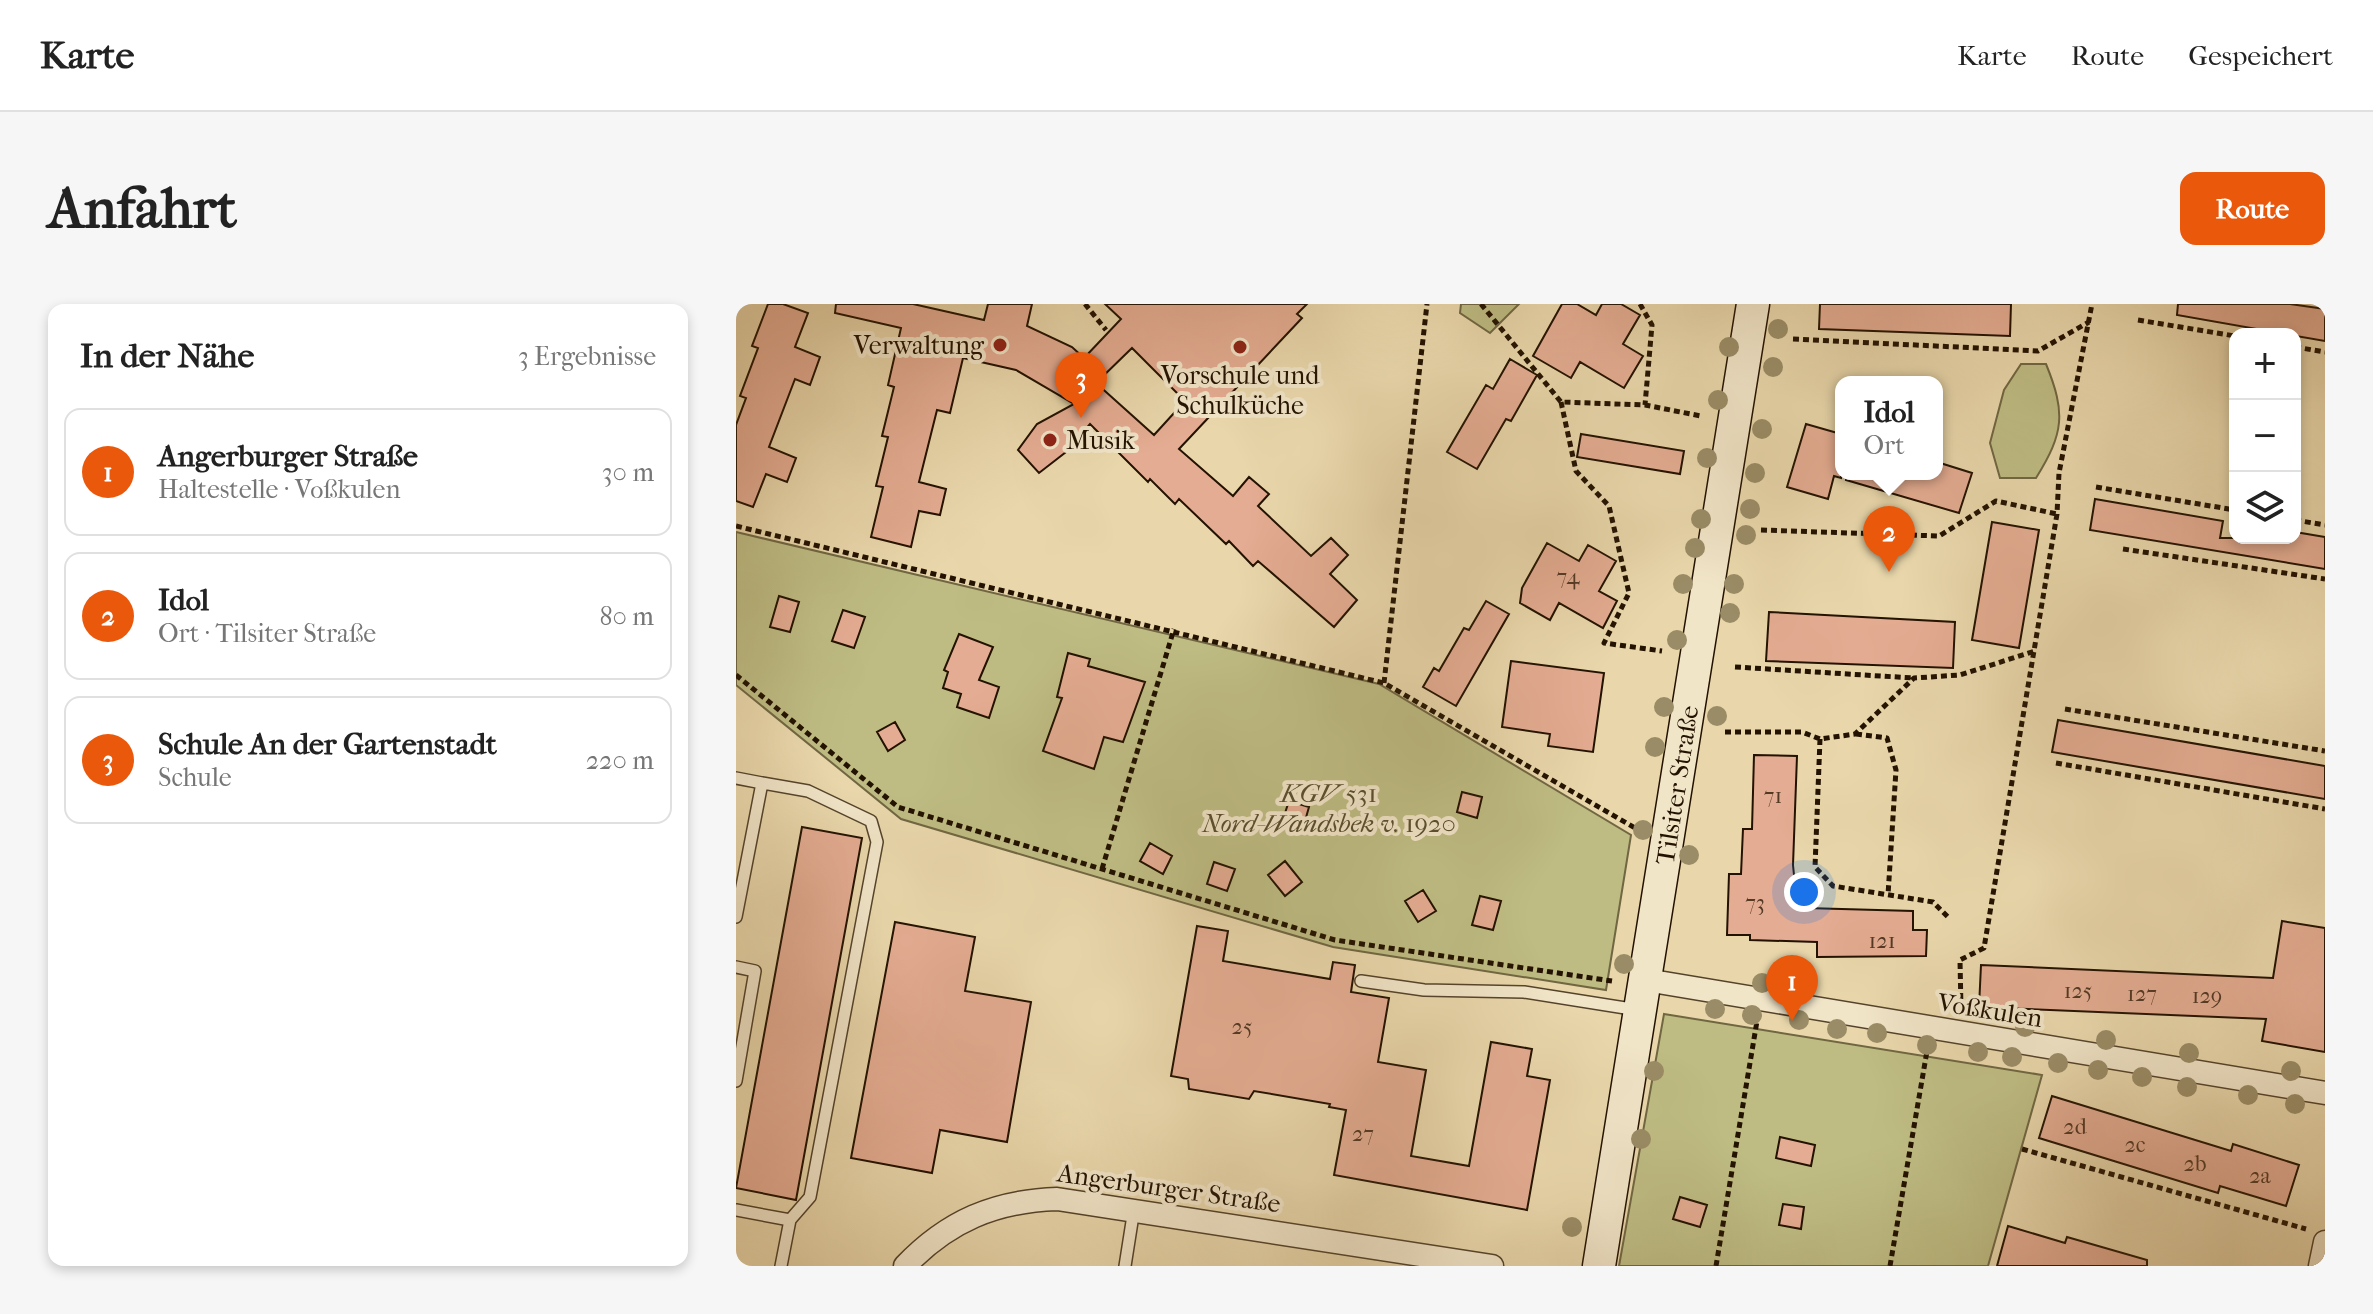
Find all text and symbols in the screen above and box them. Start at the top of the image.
text: Karte [40,33,134,78]
text: Karte [1957,39,2027,72]
text: Route [2071,39,2144,72]
text: Gespeichert [2188,39,2333,72]
button: Route [2180,172,2325,245]
text: Anfahrt [48,176,237,241]
map controls [2229,328,2301,544]
button: + [2229,328,2301,400]
place label: Verwaltung [852,330,985,361]
text: In der Nähe [80,336,254,376]
marker: Verwaltung [991,336,1009,354]
marker: Vorschule und Schulküche [1231,338,1249,356]
text: 3 Ergebnisse [518,341,656,372]
pin: 3 [1055,352,1107,418]
place label: Vorschule und Schulküche [1160,360,1320,421]
popup [1835,376,1943,480]
text: Idol [1864,395,1914,430]
button: − [2229,400,2301,472]
place label: Musik [1066,425,1135,456]
text: Ort [1864,430,1905,461]
marker: Musik [1041,431,1059,449]
text: Angerburger Straße [158,439,418,474]
text: 1 [103,457,113,488]
text: 30 m [602,457,654,488]
button: layers [2229,472,2301,544]
text: Haltestelle · Voßkulen [158,474,401,505]
pin: 2 [1863,506,1915,572]
house number: 74 [1556,564,1581,590]
text: Idol [158,583,209,618]
text: 2 [101,601,115,632]
text: 80 m [599,601,654,632]
text: Ort · Tilsiter Straße [158,618,376,649]
street label: Tilsiter Straße [1650,703,1705,867]
text: Schule An der Gartenstadt [158,727,497,762]
text: 3 [103,745,113,776]
text: 220 m [586,745,654,776]
text: Schule [158,762,232,793]
park label: KGV 531 Nord-Wandsbek v. 1920 [1201,778,1456,839]
house number: 71 [1764,783,1782,809]
your location [1784,872,1824,912]
house number: 73 [1745,890,1765,916]
house number: 121 [1868,928,1896,954]
pin: 1 [1766,955,1818,1021]
house number: 125 [2064,978,2092,1004]
house number: 127 [2127,981,2157,1007]
house number: 129 [2192,983,2222,1009]
street label: Voßkulen [1934,987,2045,1034]
house number: 25 [1232,1014,1252,1040]
house number: 2d [2063,1114,2088,1140]
house number: 27 [1352,1121,1374,1147]
house number: 2c [2124,1132,2146,1158]
house number: 2b [2184,1151,2206,1177]
street label: Angerburger Straße [1054,1157,1283,1220]
house number: 2a [2249,1163,2272,1189]

